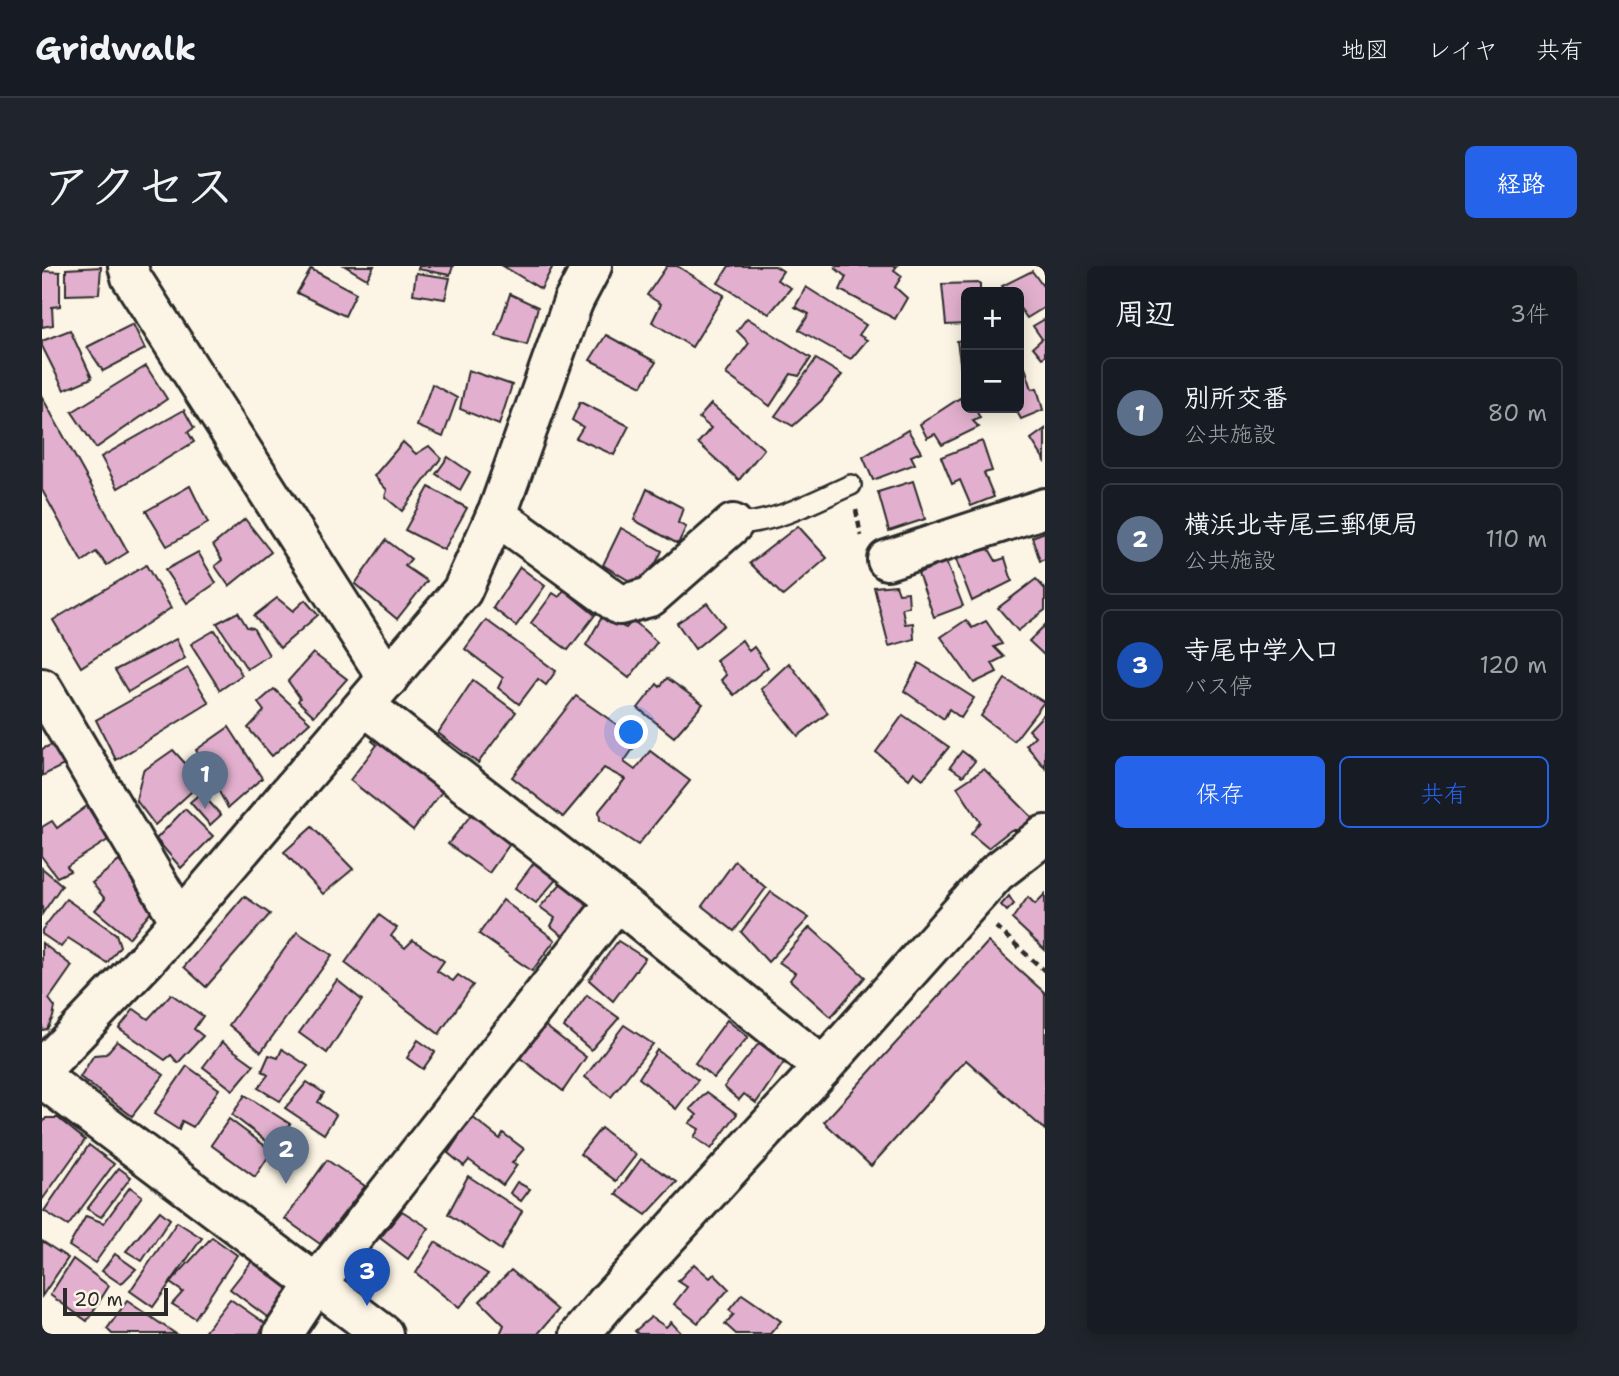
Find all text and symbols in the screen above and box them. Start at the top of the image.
text: Gridwalk [35,26,196,71]
text: 地図 [1341,34,1389,66]
text: レイヤ [1427,34,1498,66]
text: 共有 [1536,34,1584,66]
button: 経路 [1465,146,1577,218]
text: アクセス [42,153,235,219]
map controls [961,287,1024,413]
button: + [961,287,1024,350]
text: 周辺 [1115,293,1175,334]
text: 3件 [1510,299,1549,329]
button: − [961,350,1024,413]
text: 別所交番 [1184,380,1288,415]
text: 1 [1135,398,1145,428]
text: 80 m [1488,398,1547,428]
text: 公共施設 [1184,419,1276,449]
text: 横浜北寺尾三郵便局 [1184,506,1418,541]
text: 2 [1132,524,1148,554]
text: 110 m [1485,524,1547,554]
text: 公共施設 [1184,545,1276,575]
text: 寺尾中学入口 [1184,632,1340,667]
text: 3 [1132,650,1148,680]
text: 120 m [1479,650,1547,680]
text: バス停 [1184,671,1253,701]
your location [614,715,648,749]
pin: 1 [182,751,228,809]
button: 保存 [1115,756,1325,828]
button: 共有 [1339,756,1549,828]
pin: 2 [263,1126,309,1184]
pin: 3 [344,1248,390,1306]
scale bar [63,1285,168,1317]
text: 20 m [74,1287,123,1312]

